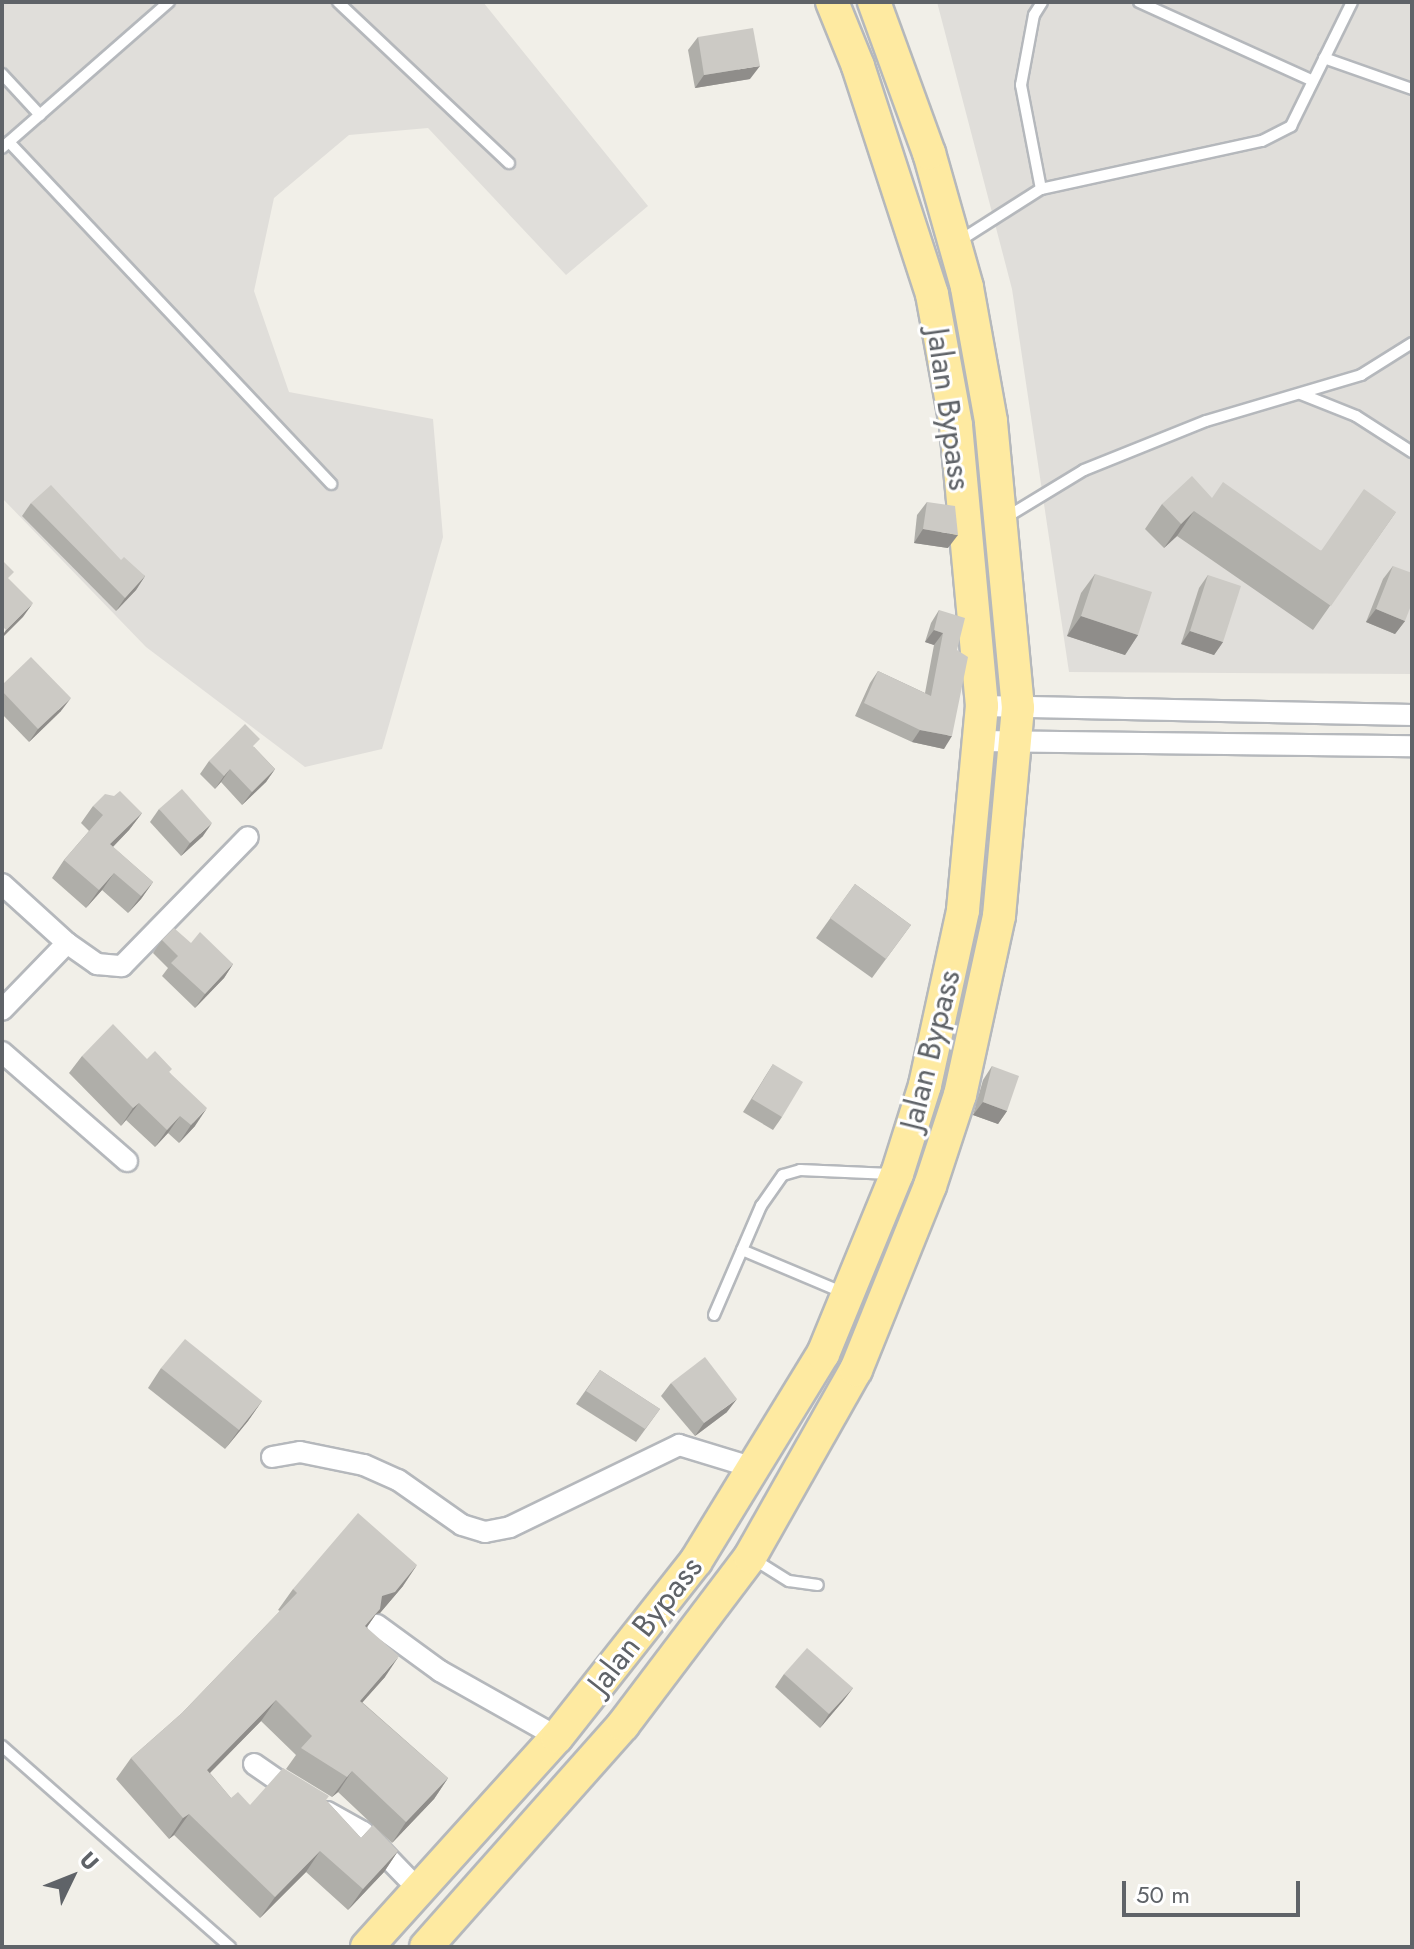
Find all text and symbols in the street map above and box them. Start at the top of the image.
street label: Jalan Bypass [919,325,979,493]
street label: Jalan Bypass [892,966,968,1134]
street label: Jalan Bypass [580,1549,710,1701]
north arrow [32,1837,112,1917]
text: U [73,1844,107,1877]
scale bar [1126,1865,1304,1915]
text: 50 m [1136,1877,1190,1912]

